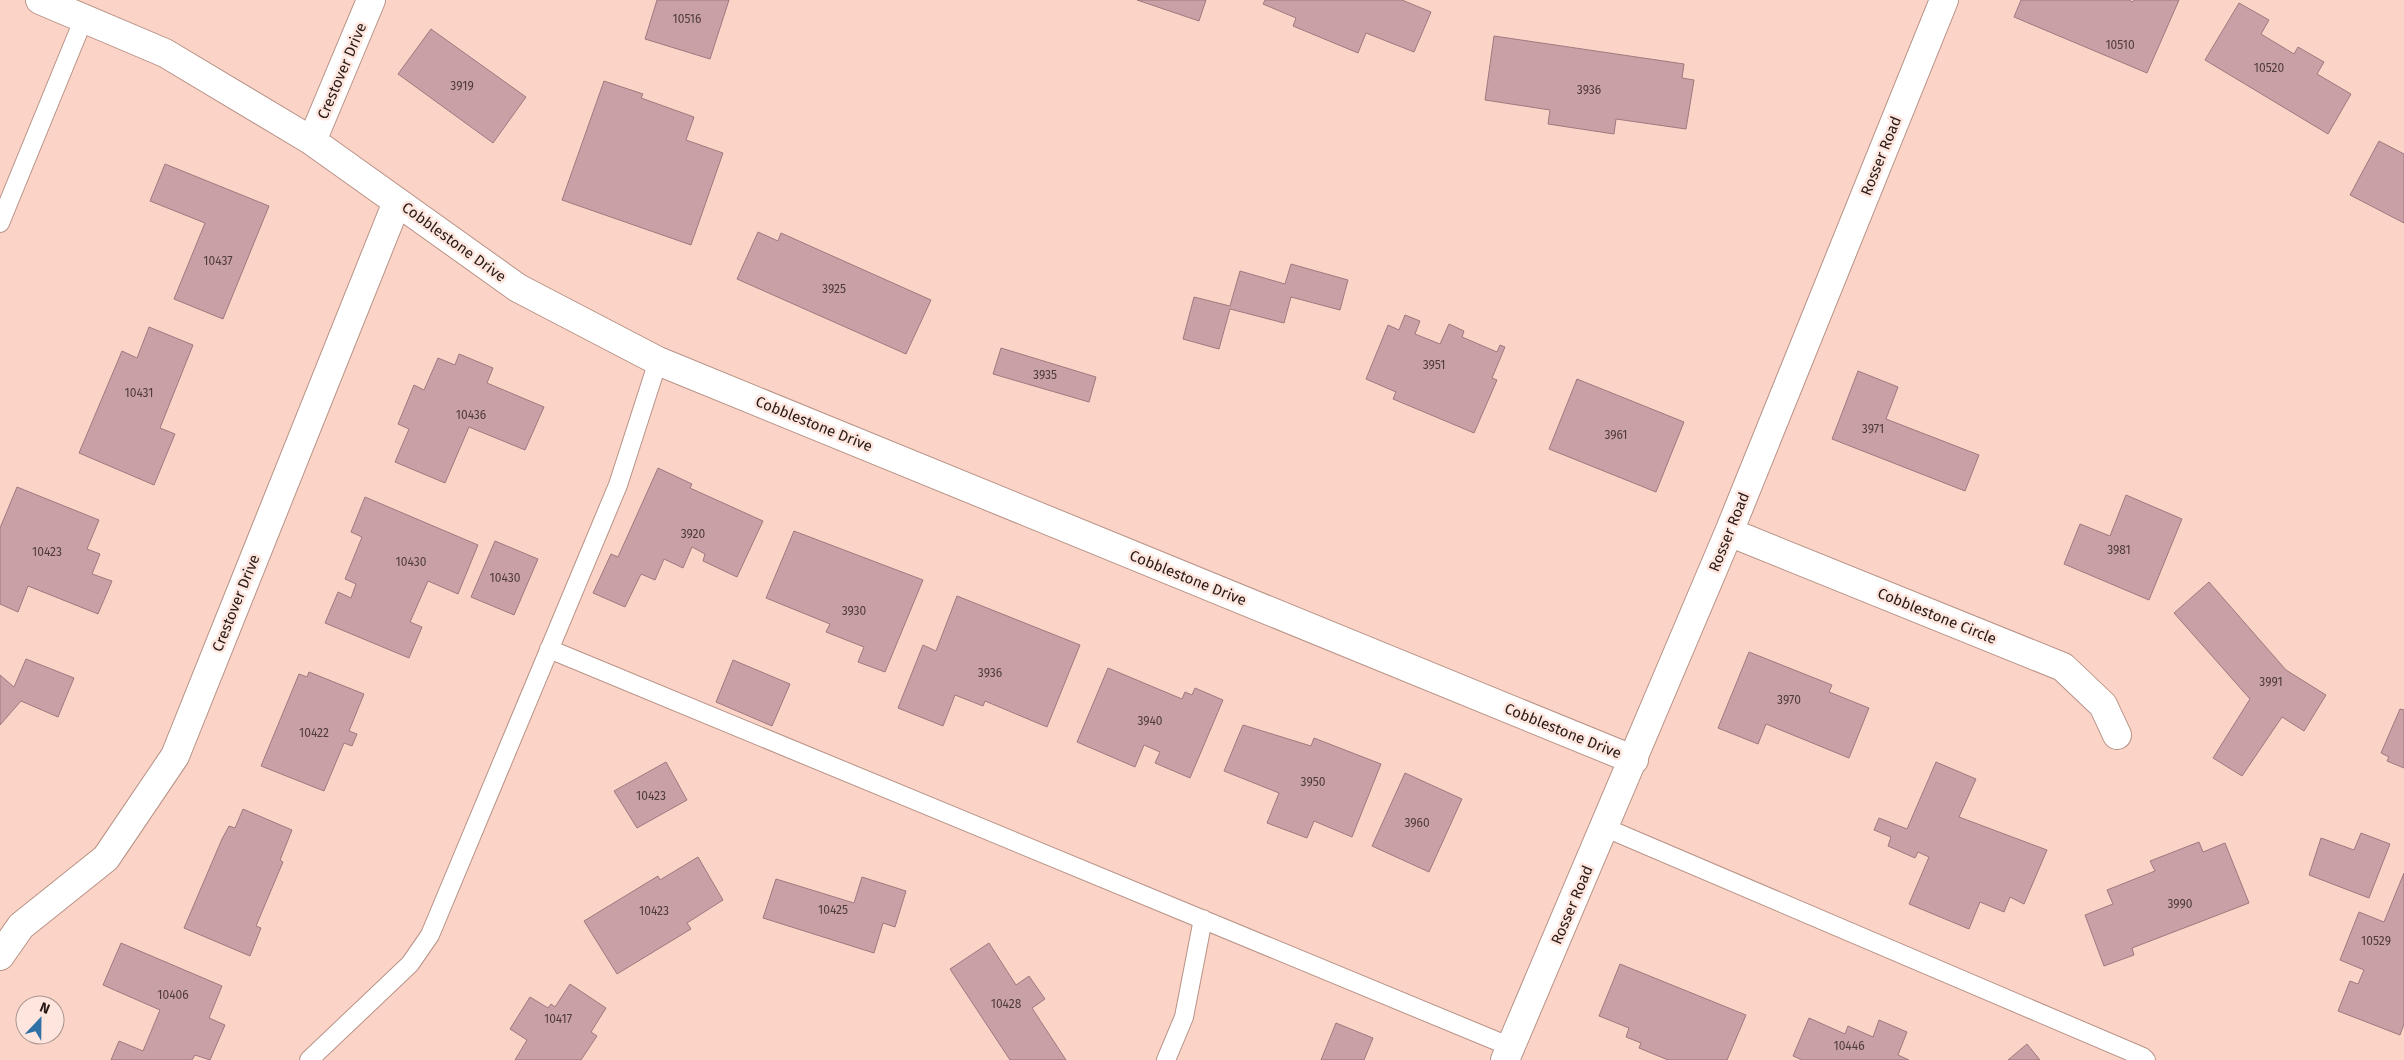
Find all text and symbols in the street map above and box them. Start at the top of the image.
house number: 10516 [673,12,701,26]
street label: Crestover Drive [314,20,370,122]
house number: 10510 [2105,38,2135,52]
house number: 10520 [2254,61,2284,75]
house number: 3919 [450,79,474,93]
house number: 3936 [1577,83,1601,97]
street label: Rosser Road [1857,114,1905,198]
street label: Cobblestone Drive [398,198,510,286]
house number: 10437 [203,254,233,268]
house number: 3925 [822,282,846,296]
house number: 3951 [1423,358,1445,372]
house number: 3935 [1033,368,1057,382]
house number: 10431 [125,386,153,400]
street label: Cobblestone Drive [753,392,875,456]
house number: 10436 [456,408,486,422]
house number: 3971 [1862,422,1884,436]
house number: 3961 [1604,428,1628,442]
street label: Rosser Road [1705,490,1753,574]
house number: 3920 [681,527,706,541]
house number: 3981 [2107,543,2131,557]
house number: 10423 [32,545,62,559]
street label: Cobblestone Drive [1127,546,1249,610]
street label: Crestover Drive [208,552,264,654]
house number: 10430 [396,555,427,569]
house number: 10430 [490,571,521,585]
street label: Cobblestone Circle [1875,584,1999,648]
house number: 3930 [842,604,867,618]
house number: 3936 [978,666,1002,680]
house number: 3991 [2259,675,2283,689]
house number: 3970 [1777,693,1801,707]
street label: Cobblestone Drive [1502,699,1624,763]
house number: 3940 [1137,714,1163,728]
house number: 10422 [299,726,329,740]
house number: 3950 [1301,775,1326,789]
house number: 10423 [636,789,666,803]
house number: 3960 [1404,816,1430,830]
street label: Rosser Road [1547,863,1597,947]
house number: 3990 [2167,897,2193,911]
house number: 10425 [818,903,848,917]
house number: 10423 [639,904,669,918]
house number: 10529 [2361,934,2391,948]
house number: 10406 [157,988,189,1002]
north arrow [15,995,65,1045]
house number: 10428 [991,997,1022,1011]
text: N [37,999,52,1018]
house number: 10417 [544,1012,572,1026]
house number: 10446 [1833,1039,1865,1053]

